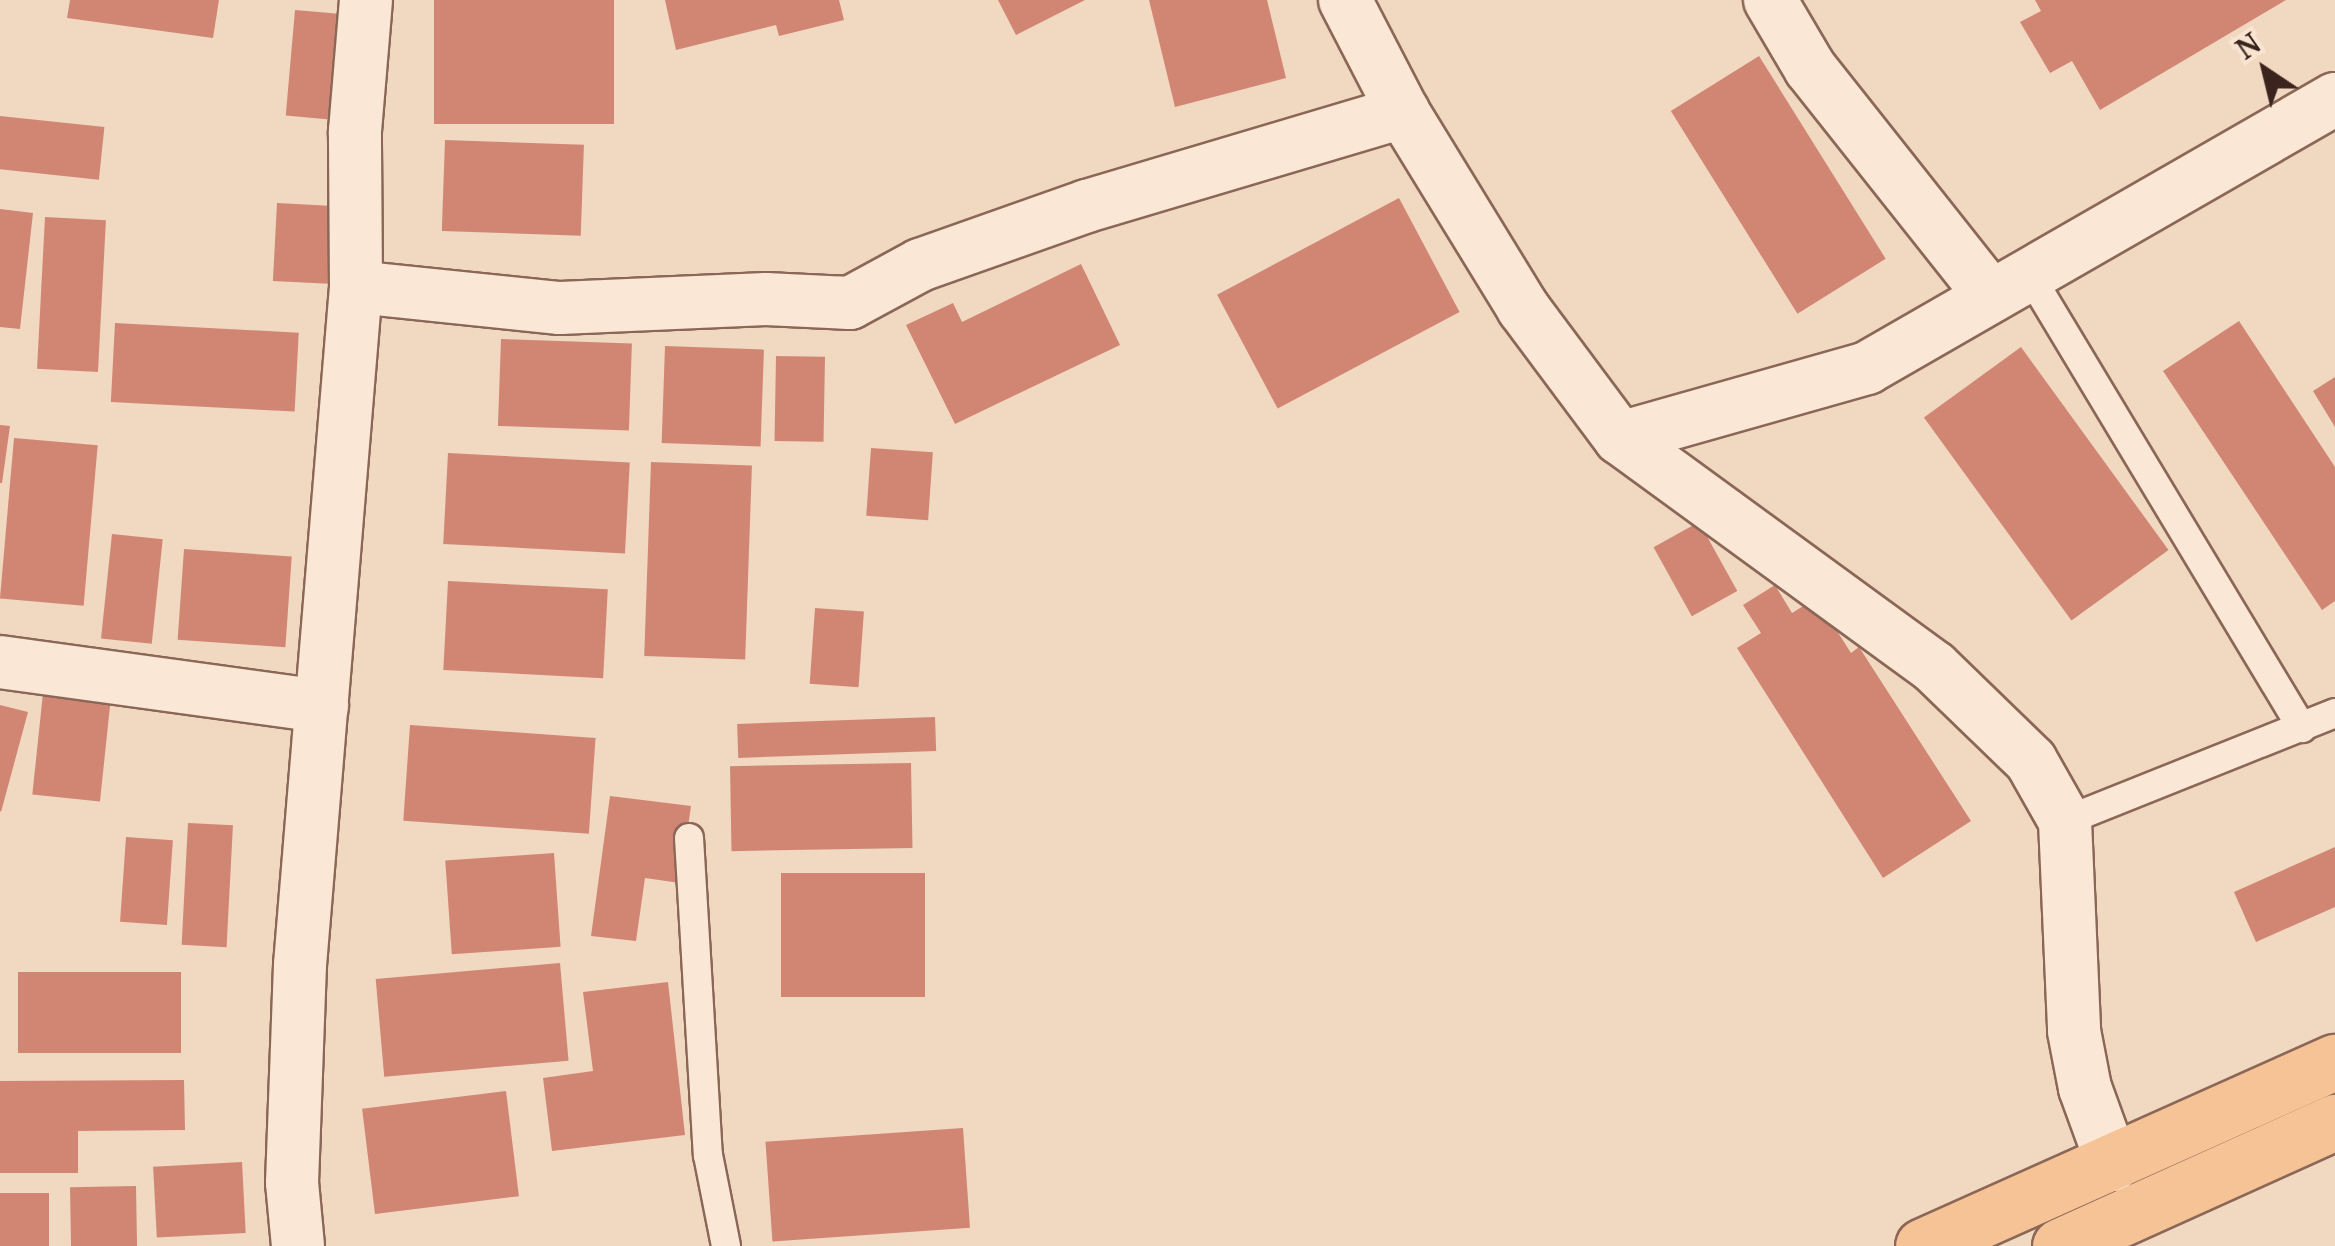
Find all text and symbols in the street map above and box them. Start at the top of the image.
north arrow [2215,20,2315,120]
text: N [2228,24,2268,67]

